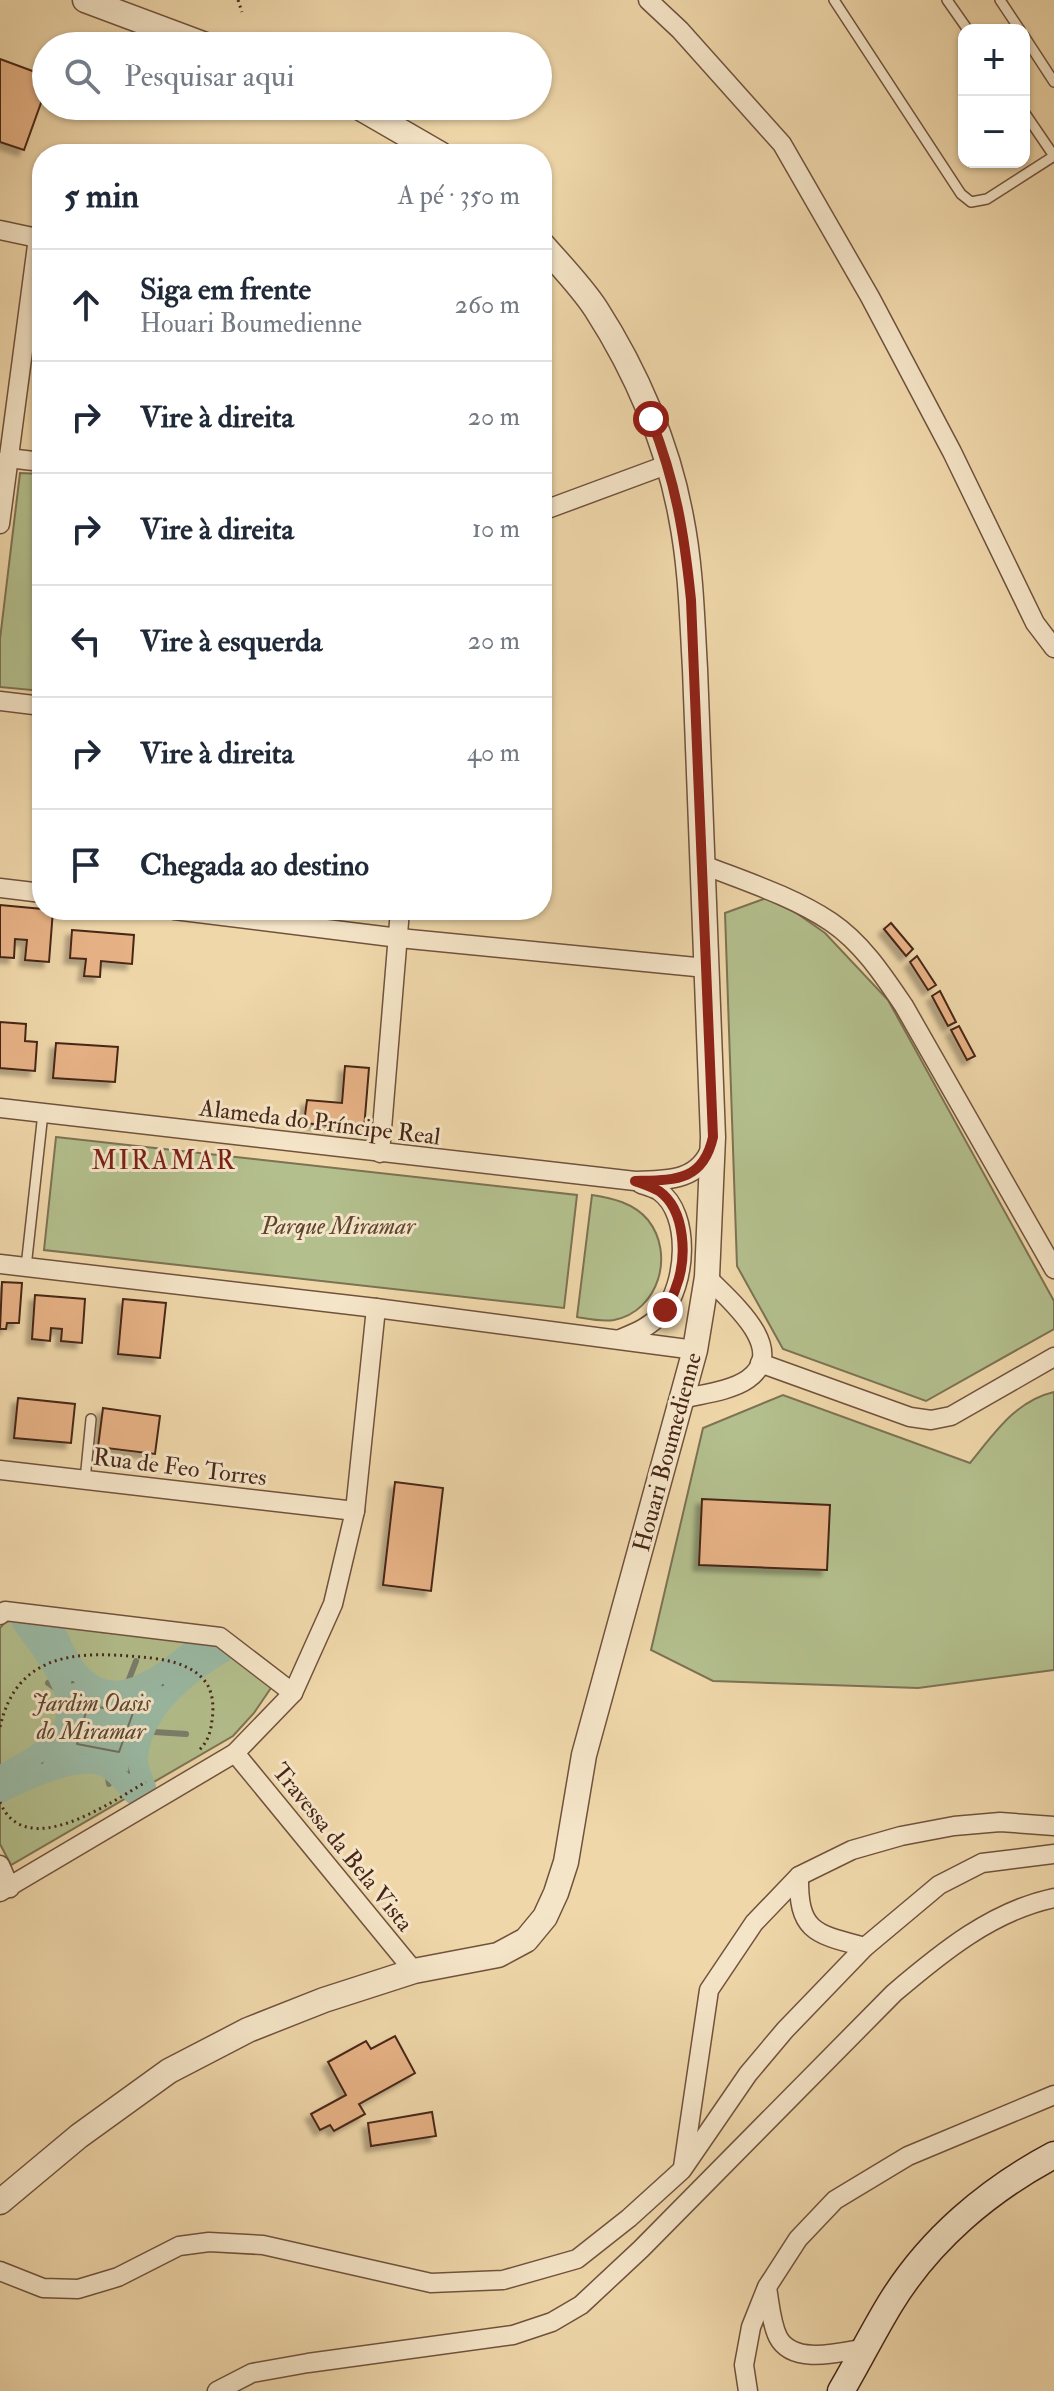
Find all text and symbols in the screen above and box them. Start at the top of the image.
map controls [958,24,1030,168]
button: + [958,24,1030,96]
search box [32,32,552,120]
icon: search [60,54,104,98]
text: Pesquisar aqui [124,58,294,95]
button: − [958,96,1030,168]
text: 5 min [64,175,139,218]
text: A pé · 350 m [398,180,520,212]
text: Siga em frente [140,271,311,308]
icon: ahead [64,283,108,327]
text: 260 m [455,289,520,321]
text: Houari Boumedienne [140,308,362,340]
icon: right [64,395,108,439]
text: Vire à direita [140,399,294,436]
text: 20 m [468,401,520,433]
route start [633,401,669,437]
icon: right [64,507,108,551]
text: Vire à direita [140,511,294,548]
text: 10 m [472,513,520,545]
icon: left [64,619,108,663]
text: Vire à esquerda [140,623,322,660]
text: 20 m [468,625,520,657]
icon: right [64,731,108,775]
text: Vire à direita [140,735,294,772]
text: 40 m [467,737,520,769]
icon: arrive [64,843,108,887]
text: Chegada ao destino [140,847,369,884]
street label: Alameda do Príncipe Real [197,1092,442,1153]
district label: MIRAMAR [91,1145,237,1177]
park label: Parque Miramar [260,1211,416,1242]
route end [647,1292,683,1328]
street label: Houari Boumedienne [626,1349,709,1555]
street label: Rua de Feo Torres [91,1441,268,1494]
park label: Jardim Oasis do Miramar [32,1688,151,1747]
street label: Travessa da Bela Vista [265,1757,421,1939]

